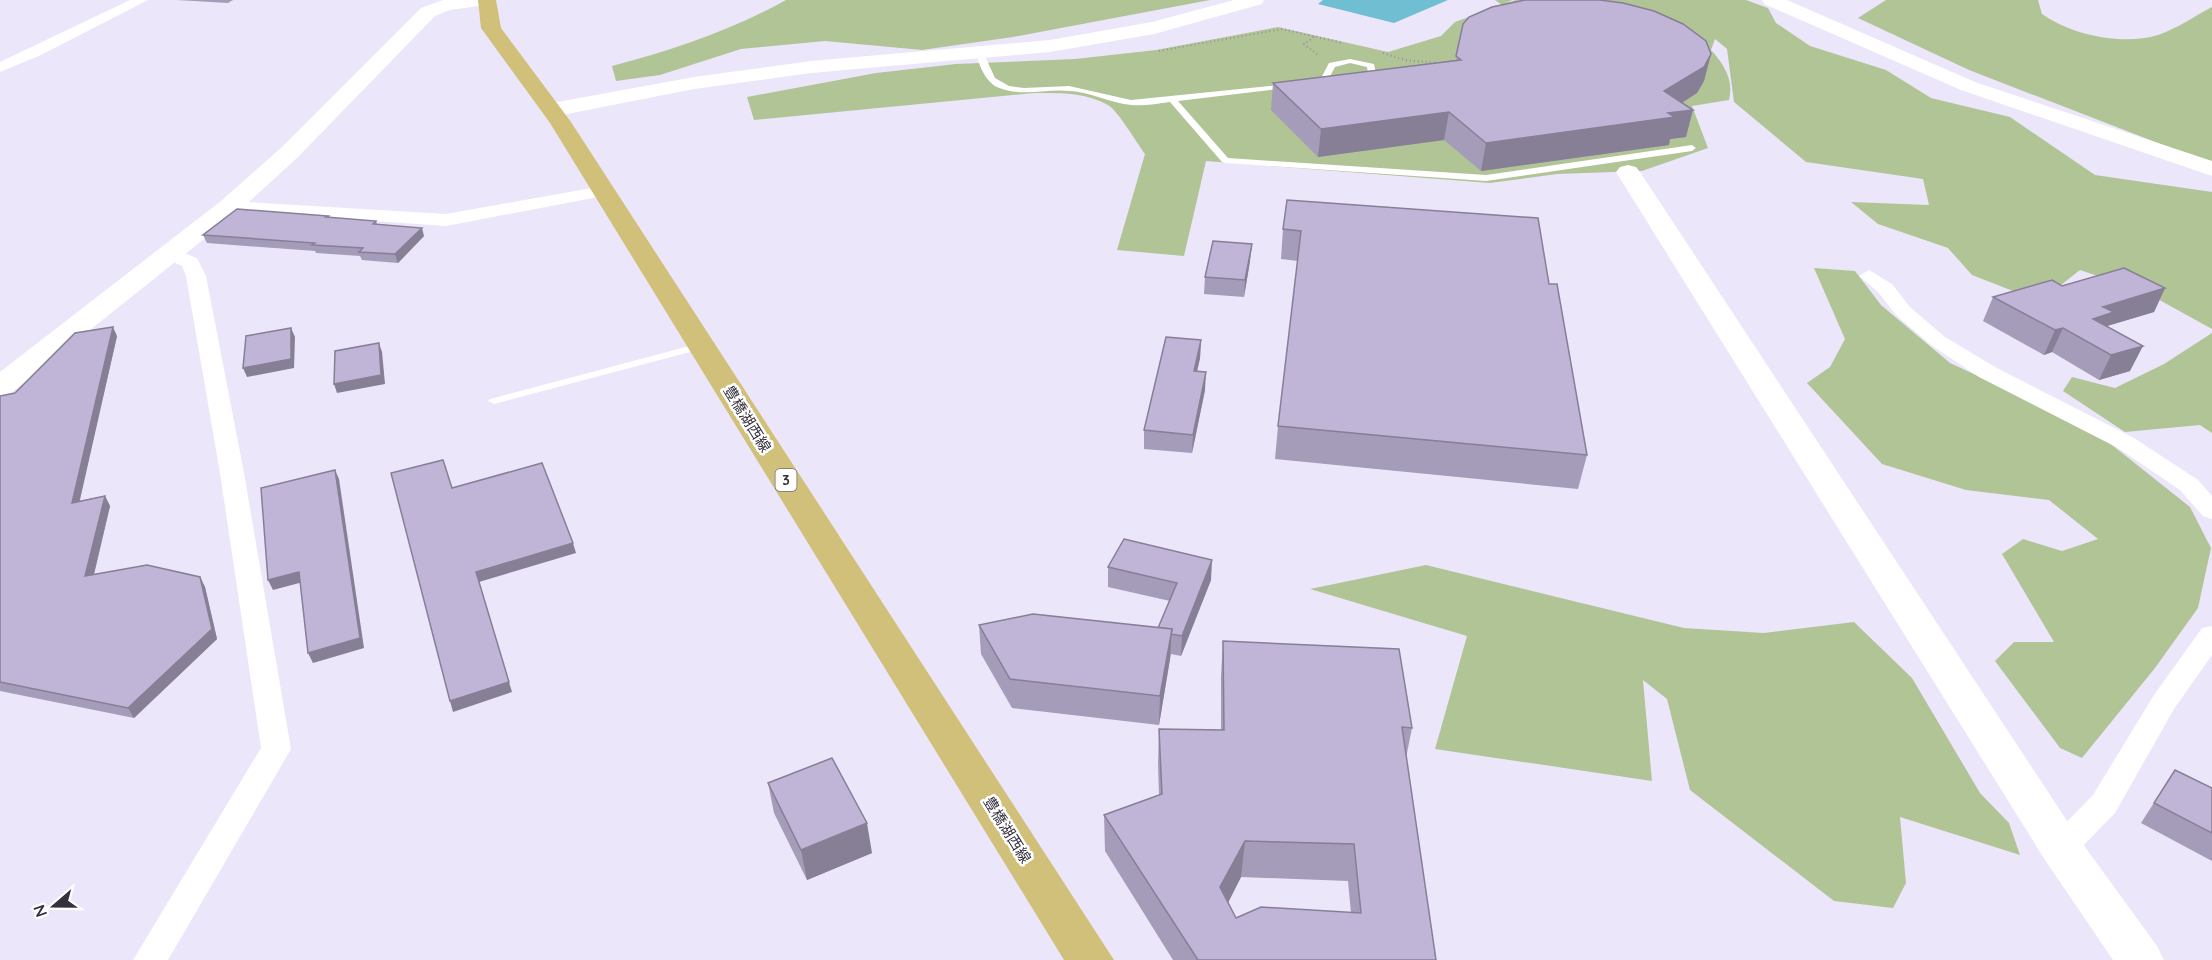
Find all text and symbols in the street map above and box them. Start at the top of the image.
street label: 豊橋湖西線 [719,382,775,456]
road number: 3 [776,469,796,491]
street label: 豊橋湖西線 [979,793,1035,867]
north arrow [24,876,84,936]
text: N [28,902,51,920]

